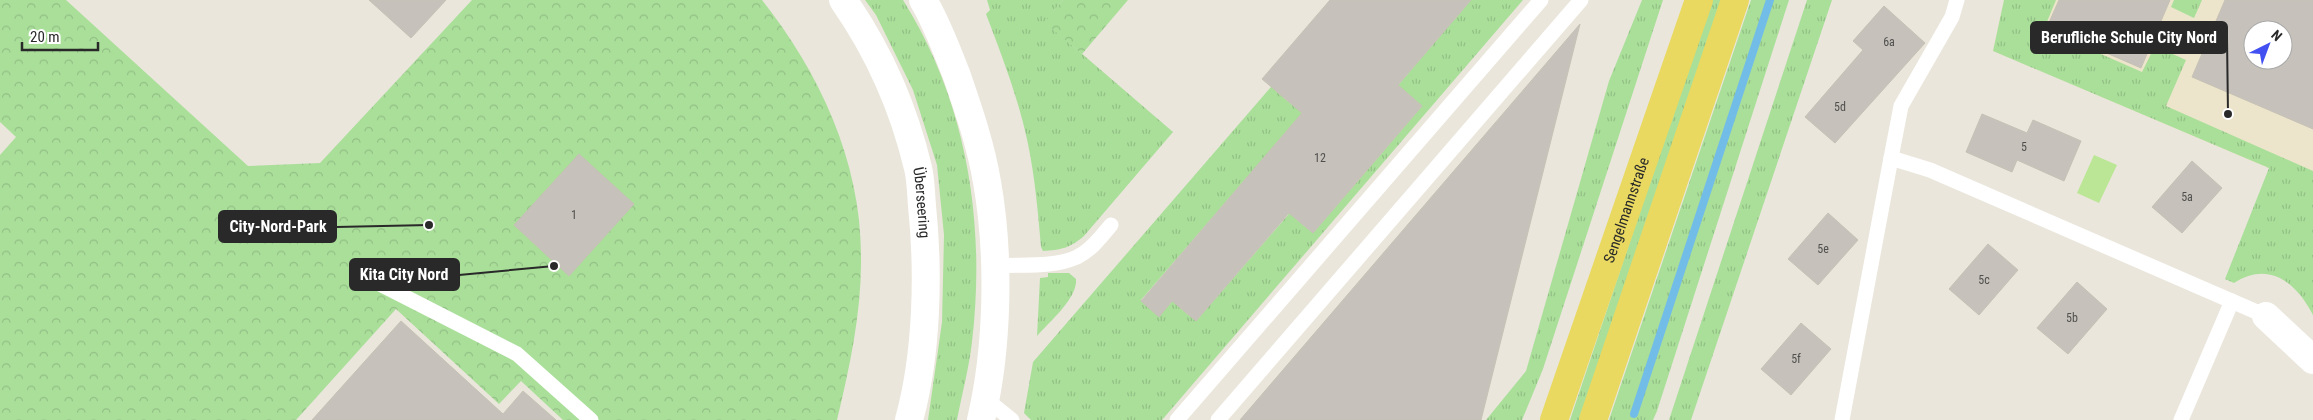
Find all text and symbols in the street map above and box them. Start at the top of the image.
scale bar [22,20,99,52]
north arrow [2243,20,2293,70]
callout: Berufliche Schule City Nord [2031,22,2227,53]
text: N [2268,27,2285,44]
text: 20 m [30,28,60,46]
text: Berufliche Schule City Nord [2041,28,2217,47]
house number: 6a [1883,35,1895,49]
house number: 5d [1834,100,1846,114]
house number: 5 [2021,140,2027,154]
house number: 12 [1314,151,1326,165]
street label: Sengelmannstraße [1600,155,1653,265]
street label: Überseering [909,166,934,239]
house number: 5a [2181,190,2193,204]
house number: 1 [571,208,577,222]
callout: City-Nord-Park [219,211,336,242]
text: City-Nord-Park [229,217,327,236]
house number: 5e [1817,242,1829,256]
callout: Kita City Nord [350,259,459,290]
text: Kita City Nord [360,265,448,284]
house number: 5c [1978,273,1990,287]
house number: 5b [2066,311,2078,325]
house number: 5f [1791,352,1801,366]

